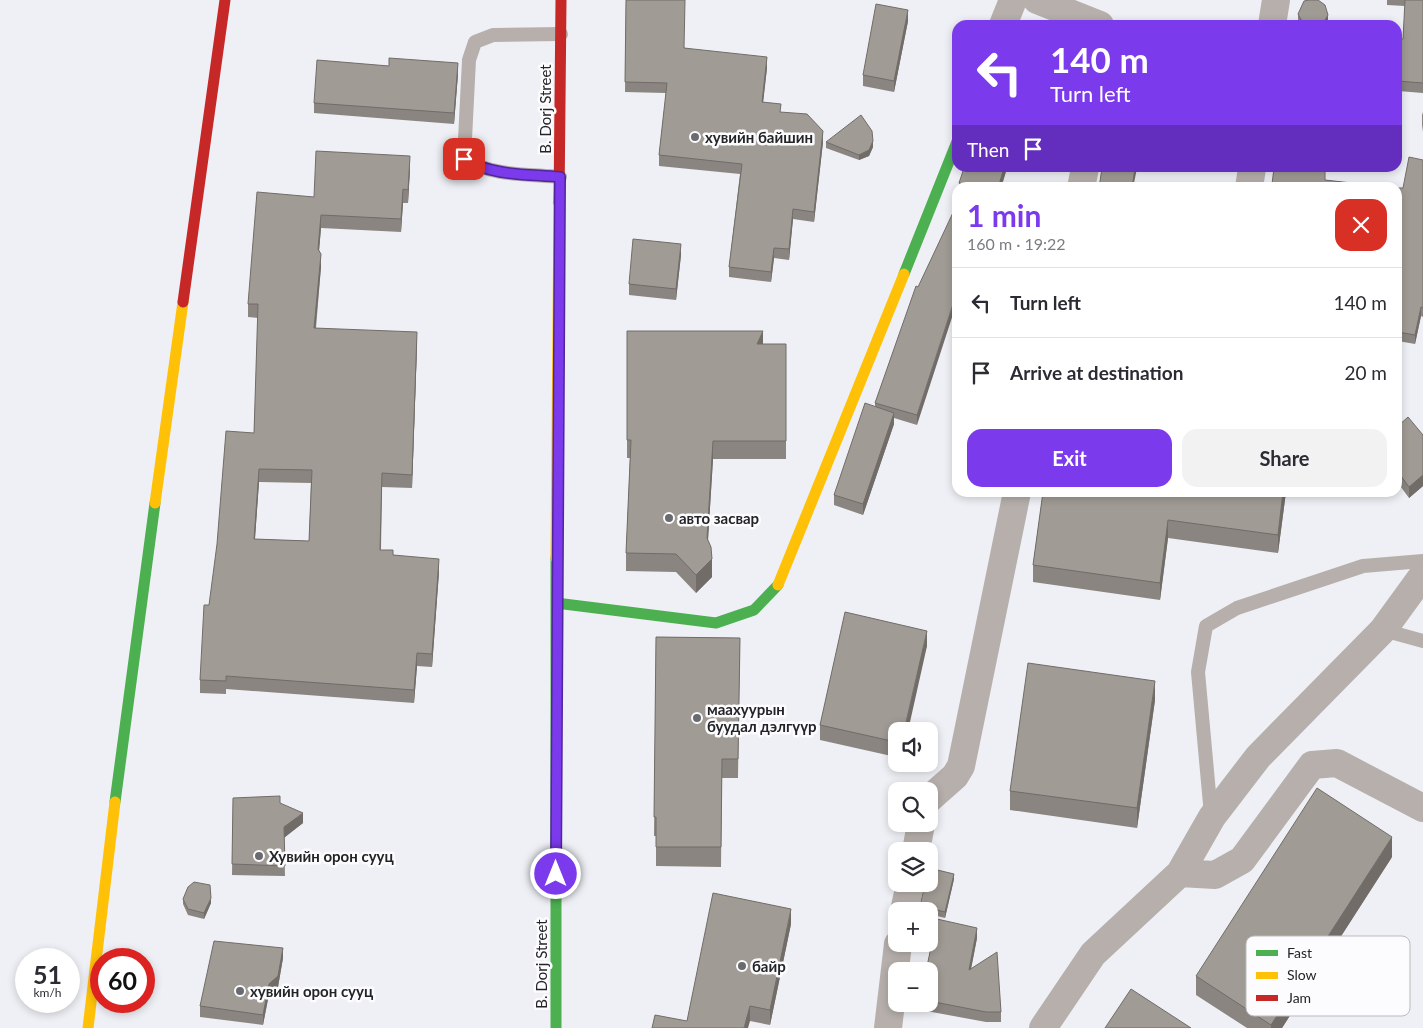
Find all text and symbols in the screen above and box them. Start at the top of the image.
text: 140 m [1050,38,1149,80]
icon: left [967,40,1032,105]
street label: B. Dorj Street [536,64,554,154]
text: Turn left [1050,80,1131,107]
place label: хувийн байшин [705,128,813,146]
marker: хувийн байшин [689,131,701,143]
icon: arrive [1019,135,1047,163]
pin [443,138,485,180]
text: Then [967,138,1009,161]
icon: arrive [450,145,478,173]
text: 1 min [967,197,1041,233]
button: close [1335,199,1387,251]
text: 160 m · 19:22 [967,234,1066,253]
icon: left [967,289,995,317]
text: Turn left [1010,291,1081,314]
text: 140 m [1333,291,1387,314]
icon: arrive [967,359,995,387]
text: Arrive at destination [1010,361,1183,384]
text: 20 m [1344,361,1387,384]
button: Exit [967,429,1172,487]
button: Share [1182,429,1387,487]
place label: авто засвар [679,509,759,527]
marker: авто засвар [663,512,675,524]
place label: маахуурын буудал дэлгүүр [707,700,817,735]
marker: маахуурын буудал дэлгүүр [691,712,703,724]
map controls [888,722,938,1012]
button: sound [888,722,938,772]
button: search [888,782,938,832]
button: layers [888,842,938,892]
place label: Хувийн орон сууц [269,847,394,865]
position arrow [529,847,581,899]
marker: Хувийн орон сууц [253,850,265,862]
button: + [888,902,938,952]
street label: B. Dorj Street [532,919,550,1009]
legend [1246,936,1410,1016]
text: Fast [1287,944,1312,961]
speed limit sign: 60 [90,948,155,1013]
place label: байр [752,957,786,975]
text: 51 [33,959,62,989]
marker: байр [736,960,748,972]
button: − [888,962,938,1012]
text: Slow [1287,966,1317,983]
place label: хувийн орон сууц [250,982,374,1000]
text: km/h [33,985,62,1000]
marker: хувийн орон сууц [234,985,246,997]
text: Jam [1287,989,1311,1006]

